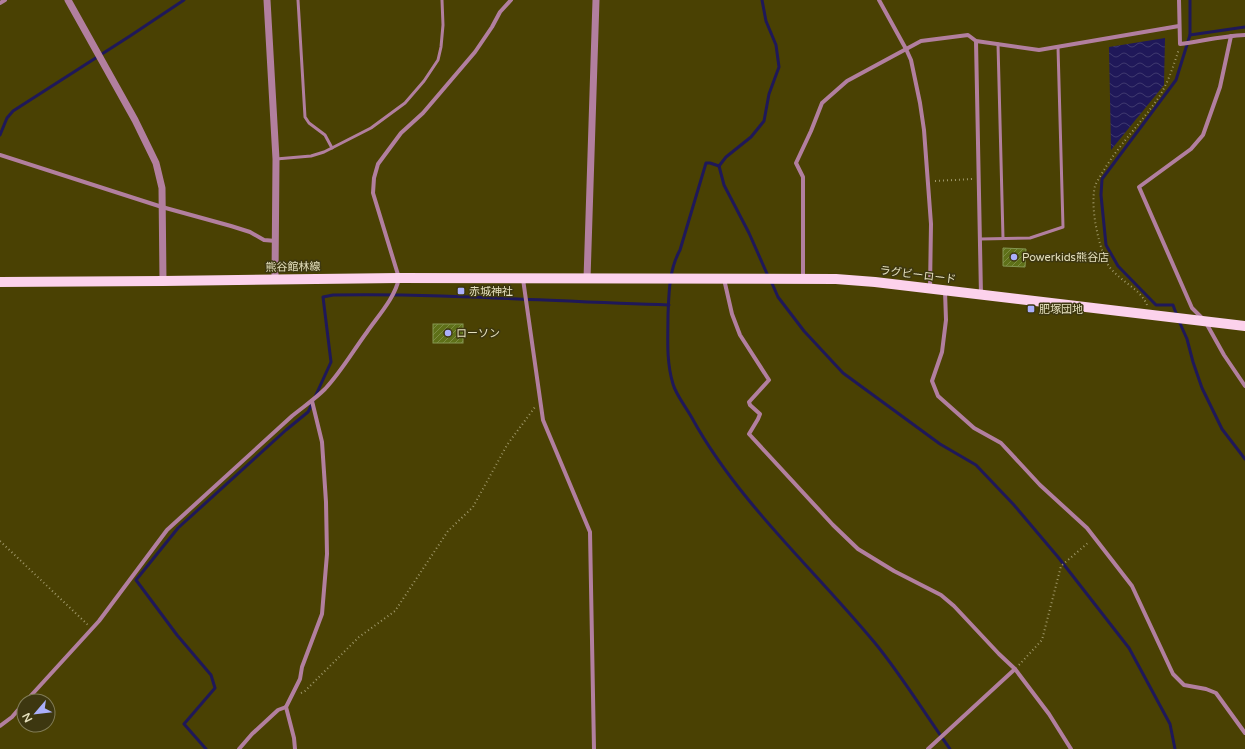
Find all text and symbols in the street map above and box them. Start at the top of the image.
place label: Powerkids熊谷店 [1022,251,1109,264]
marker: Powerkids熊谷店 [1009,252,1019,262]
street label: 熊谷館林線 [265,260,321,274]
street label: ラグビーロード [879,264,957,286]
place label: 赤城神社 [469,285,513,298]
marker: 赤城神社 [456,286,466,296]
place label: 肥塚団地 [1039,303,1083,316]
marker: 肥塚団地 [1026,304,1036,314]
place label: ローソン [456,327,500,340]
marker: ローソン [443,328,453,338]
north arrow [16,693,56,733]
text: N [20,711,35,724]

